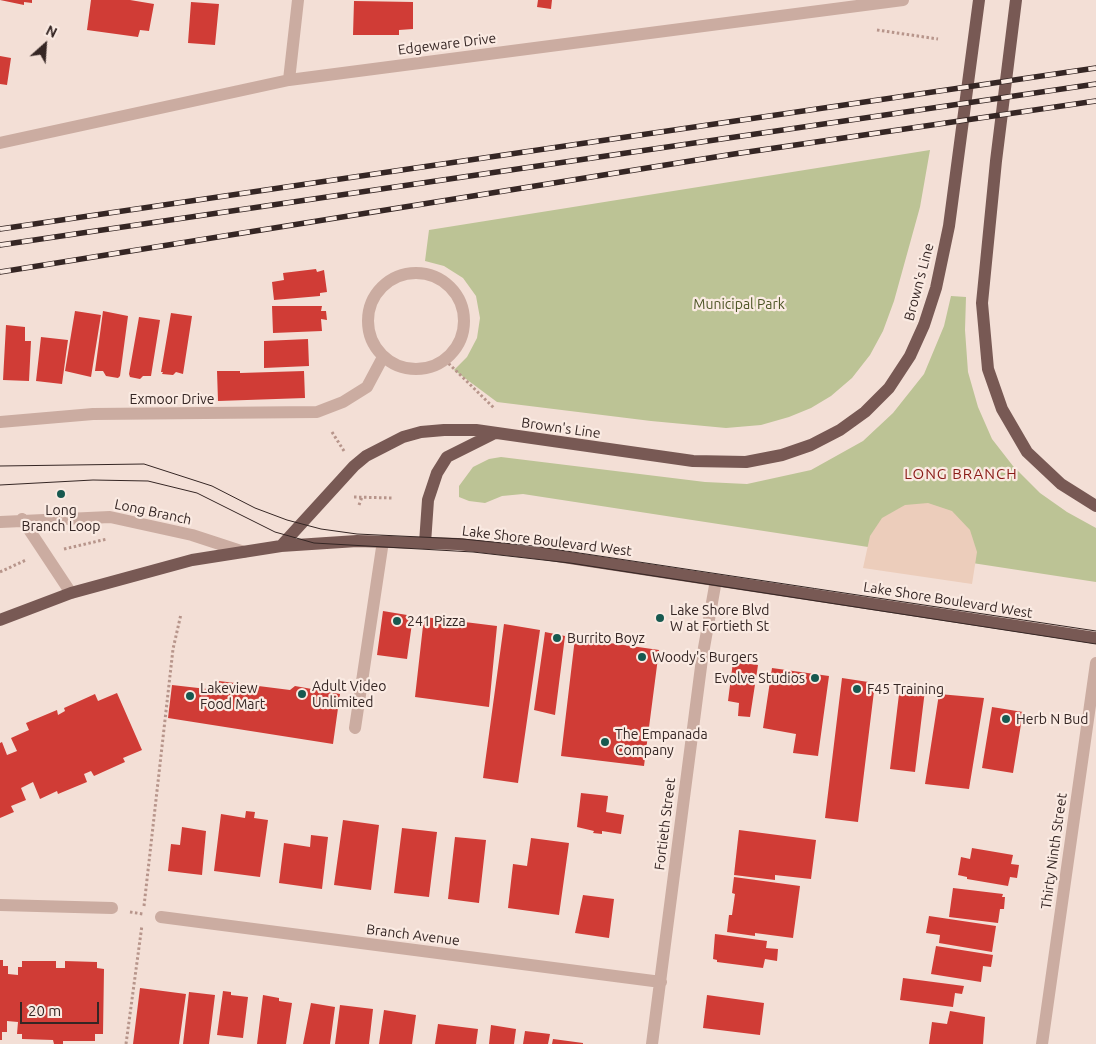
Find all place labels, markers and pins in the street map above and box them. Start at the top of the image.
marker: Long Branch Loop [55,488,67,500]
place label: Long Branch Loop [22,502,100,534]
place label: Lake Shore Blvd W at Fortieth St [670,602,769,634]
marker: Lake Shore Blvd W at Fortieth St [654,612,666,624]
place label: 241 Pizza [407,613,466,629]
marker: 241 Pizza [391,615,403,627]
place label: Burrito Boyz [567,630,645,646]
marker: Burrito Boyz [551,632,563,644]
place label: Woody's Burgers [652,649,758,665]
marker: Woody's Burgers [636,651,648,663]
place label: Evolve Studios [714,670,805,686]
marker: Evolve Studios [809,672,821,684]
place label: Adult Video Unlimited [312,678,386,710]
place label: Lakeview Food Mart [200,680,265,712]
place label: F45 Training [867,681,944,697]
marker: F45 Training [851,683,863,695]
marker: Adult Video Unlimited [296,688,308,700]
marker: Lakeview Food Mart [184,690,196,702]
place label: Herb N Bud [1016,711,1088,727]
marker: Herb N Bud [1000,713,1012,725]
place label: The Empanada Company [615,726,708,759]
marker: The Empanada Company [599,736,611,748]

